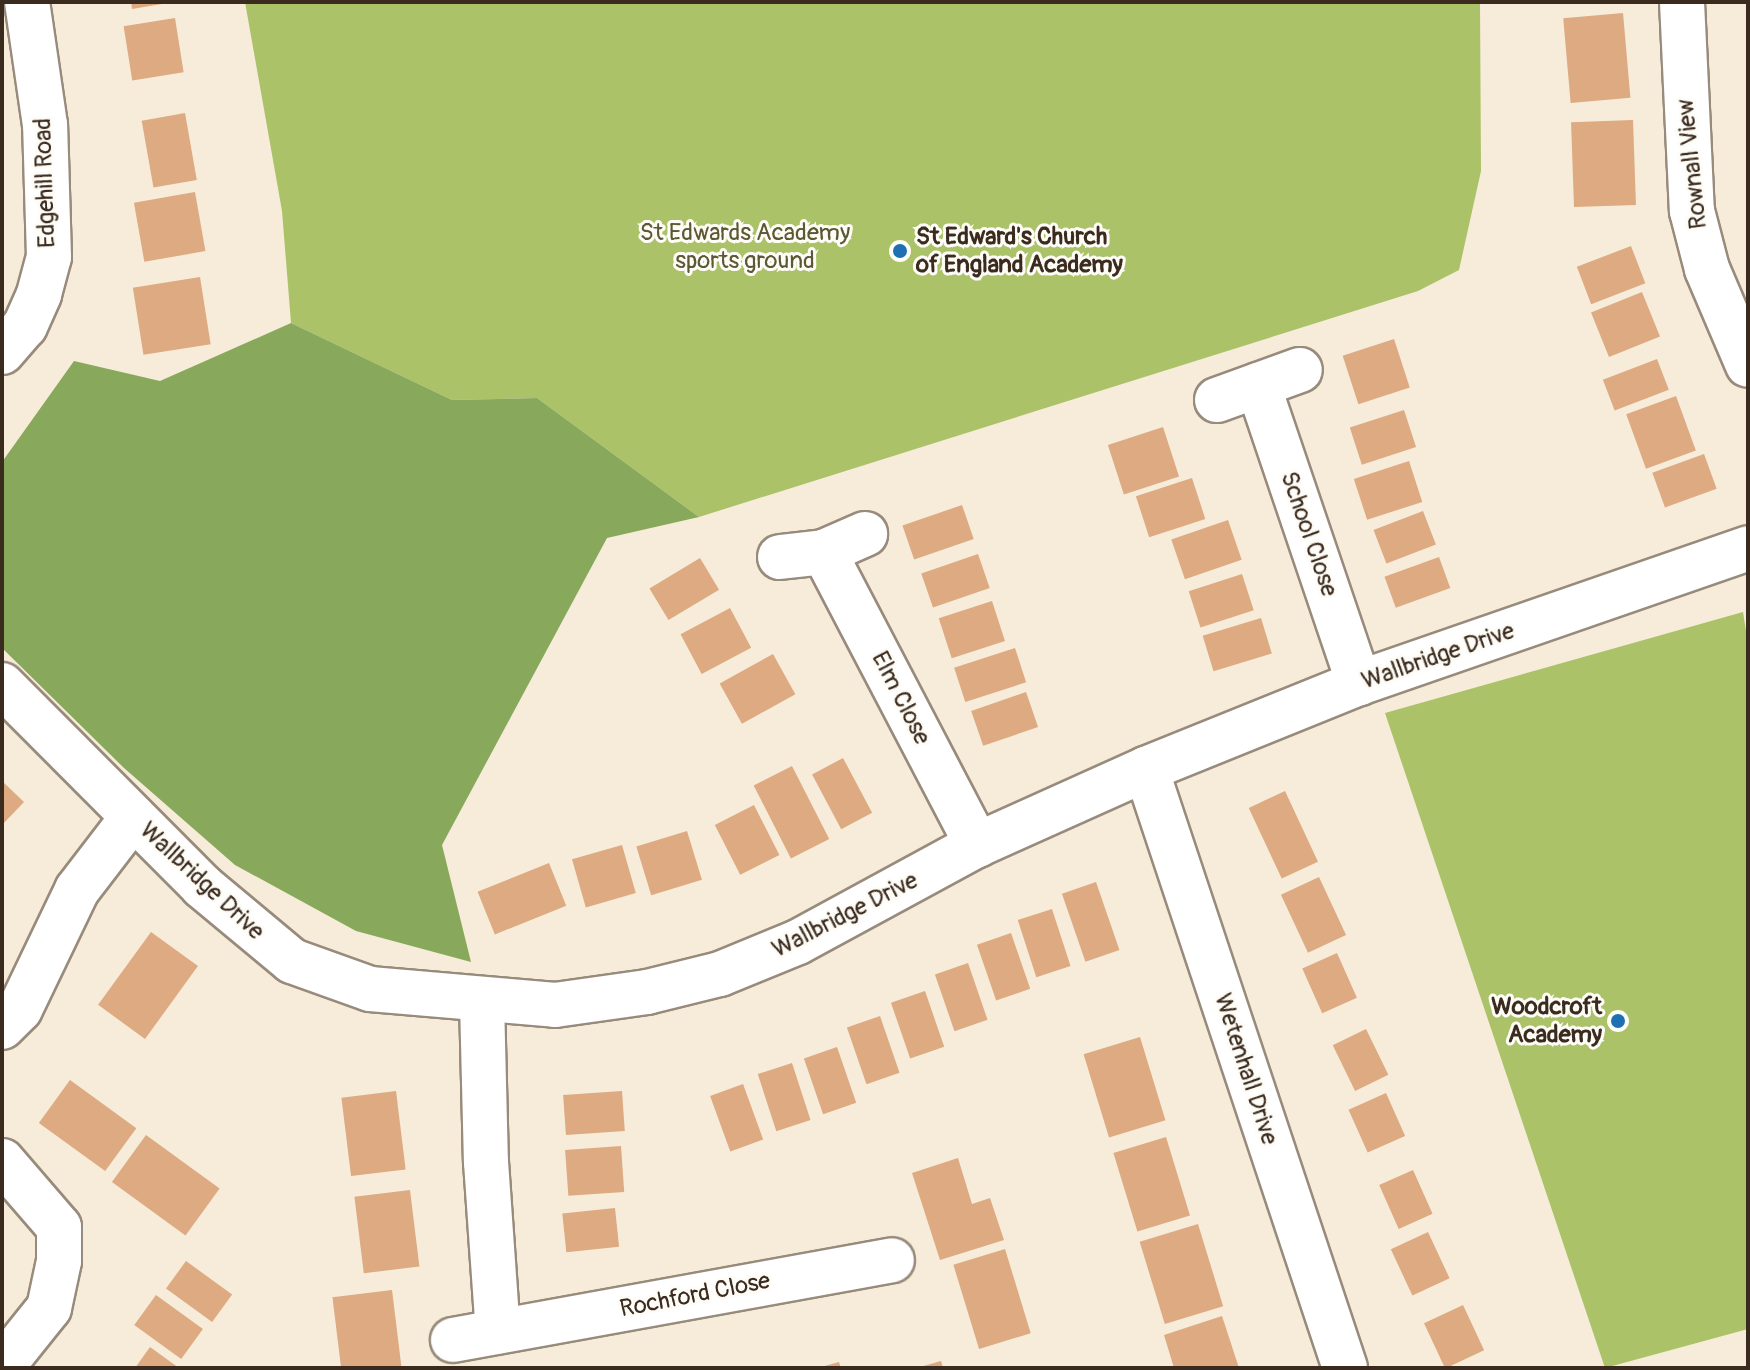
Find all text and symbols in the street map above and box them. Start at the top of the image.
street label: Rownall View [1671,97,1713,231]
street label: Edgehill Road [28,117,62,249]
park label: St Edwards Academy sports ground [640,219,850,275]
place label: St Edward's Church of England Academy [916,223,1123,279]
marker: St Edward's Church of England Academy [891,242,909,260]
street label: School Close [1274,468,1344,600]
street label: Wallbridge Drive [1358,616,1518,696]
street label: Elm Close [865,647,937,749]
street label: Wallbridge Drive [134,816,270,946]
street label: Wallbridge Drive [767,866,923,964]
street label: Wetenhall Drive [1208,990,1284,1148]
place label: Woodcroft Academy [1491,993,1602,1049]
marker: Woodcroft Academy [1609,1012,1627,1030]
street label: Rochford Close [617,1266,773,1324]

